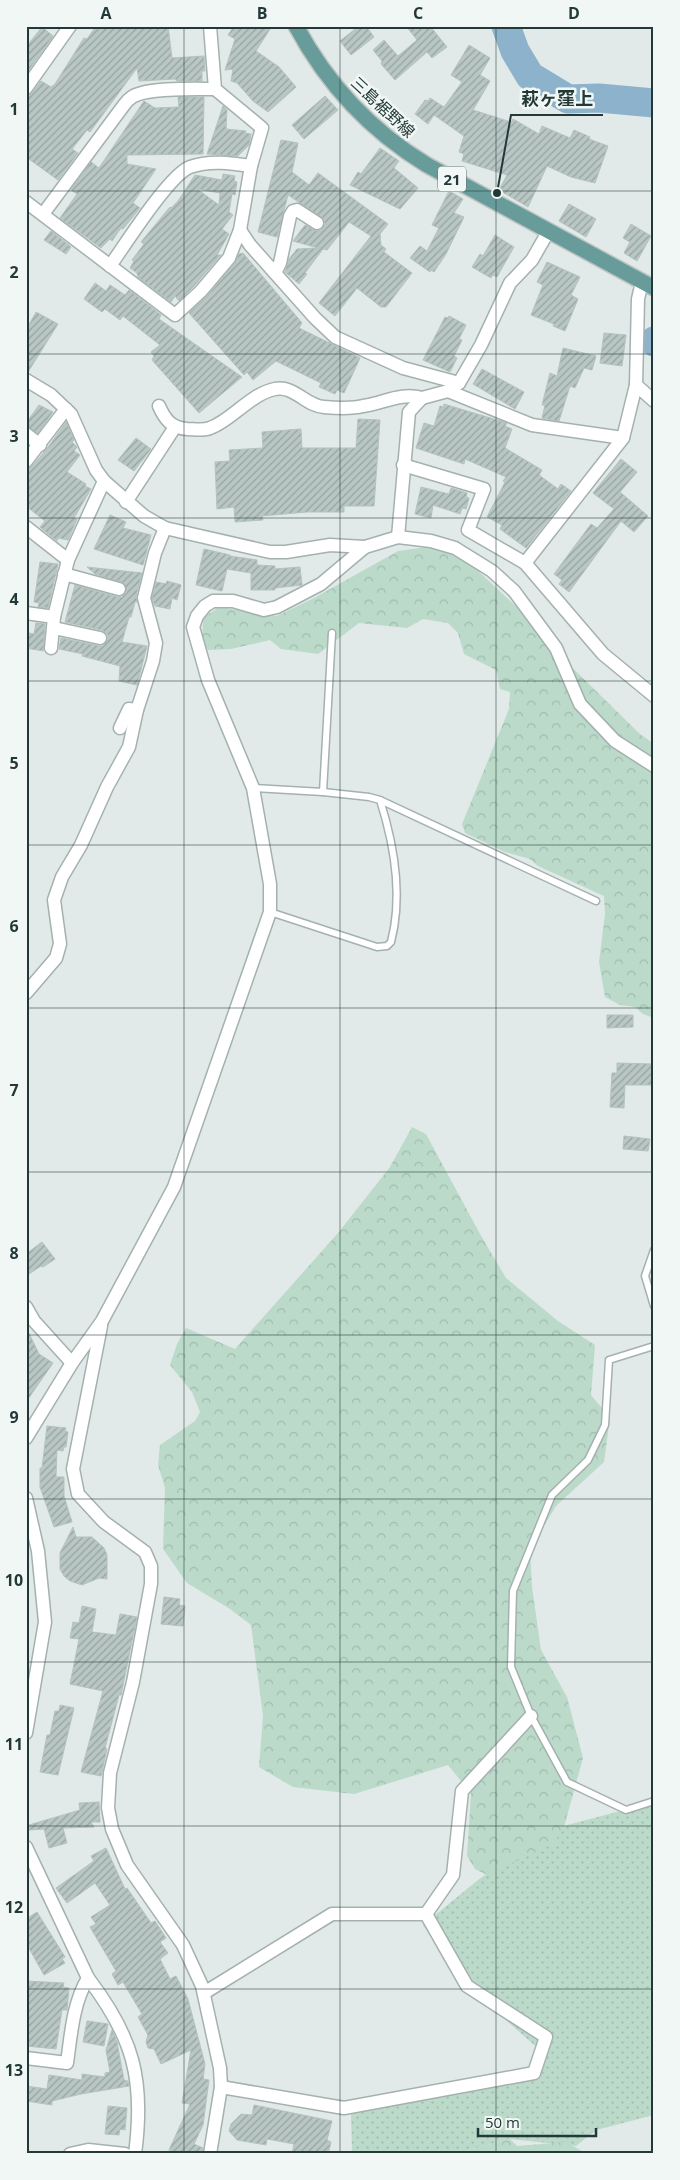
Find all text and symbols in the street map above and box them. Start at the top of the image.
text: A [100,2,112,24]
text: B [257,2,267,24]
text: C [413,2,423,24]
text: D [568,2,580,24]
street label: 三島裾野線 [346,72,420,142]
callout: 萩ヶ窪上 [511,82,603,115]
text: 萩ヶ窪上 [521,86,593,110]
text: 1 [9,98,19,120]
road number: 21 [438,166,466,192]
text: 2 [9,261,19,283]
text: 3 [9,425,19,447]
text: 4 [9,588,19,610]
text: 5 [9,752,19,774]
text: 6 [9,915,19,937]
text: 7 [9,1079,19,1101]
text: 8 [9,1242,19,1264]
text: 9 [9,1406,19,1428]
text: 10 [5,1569,23,1591]
text: 11 [5,1733,23,1755]
text: 12 [5,1896,23,1918]
text: 13 [5,2059,23,2081]
scale bar [478,2105,595,2137]
text: 50 m [485,2112,520,2132]

